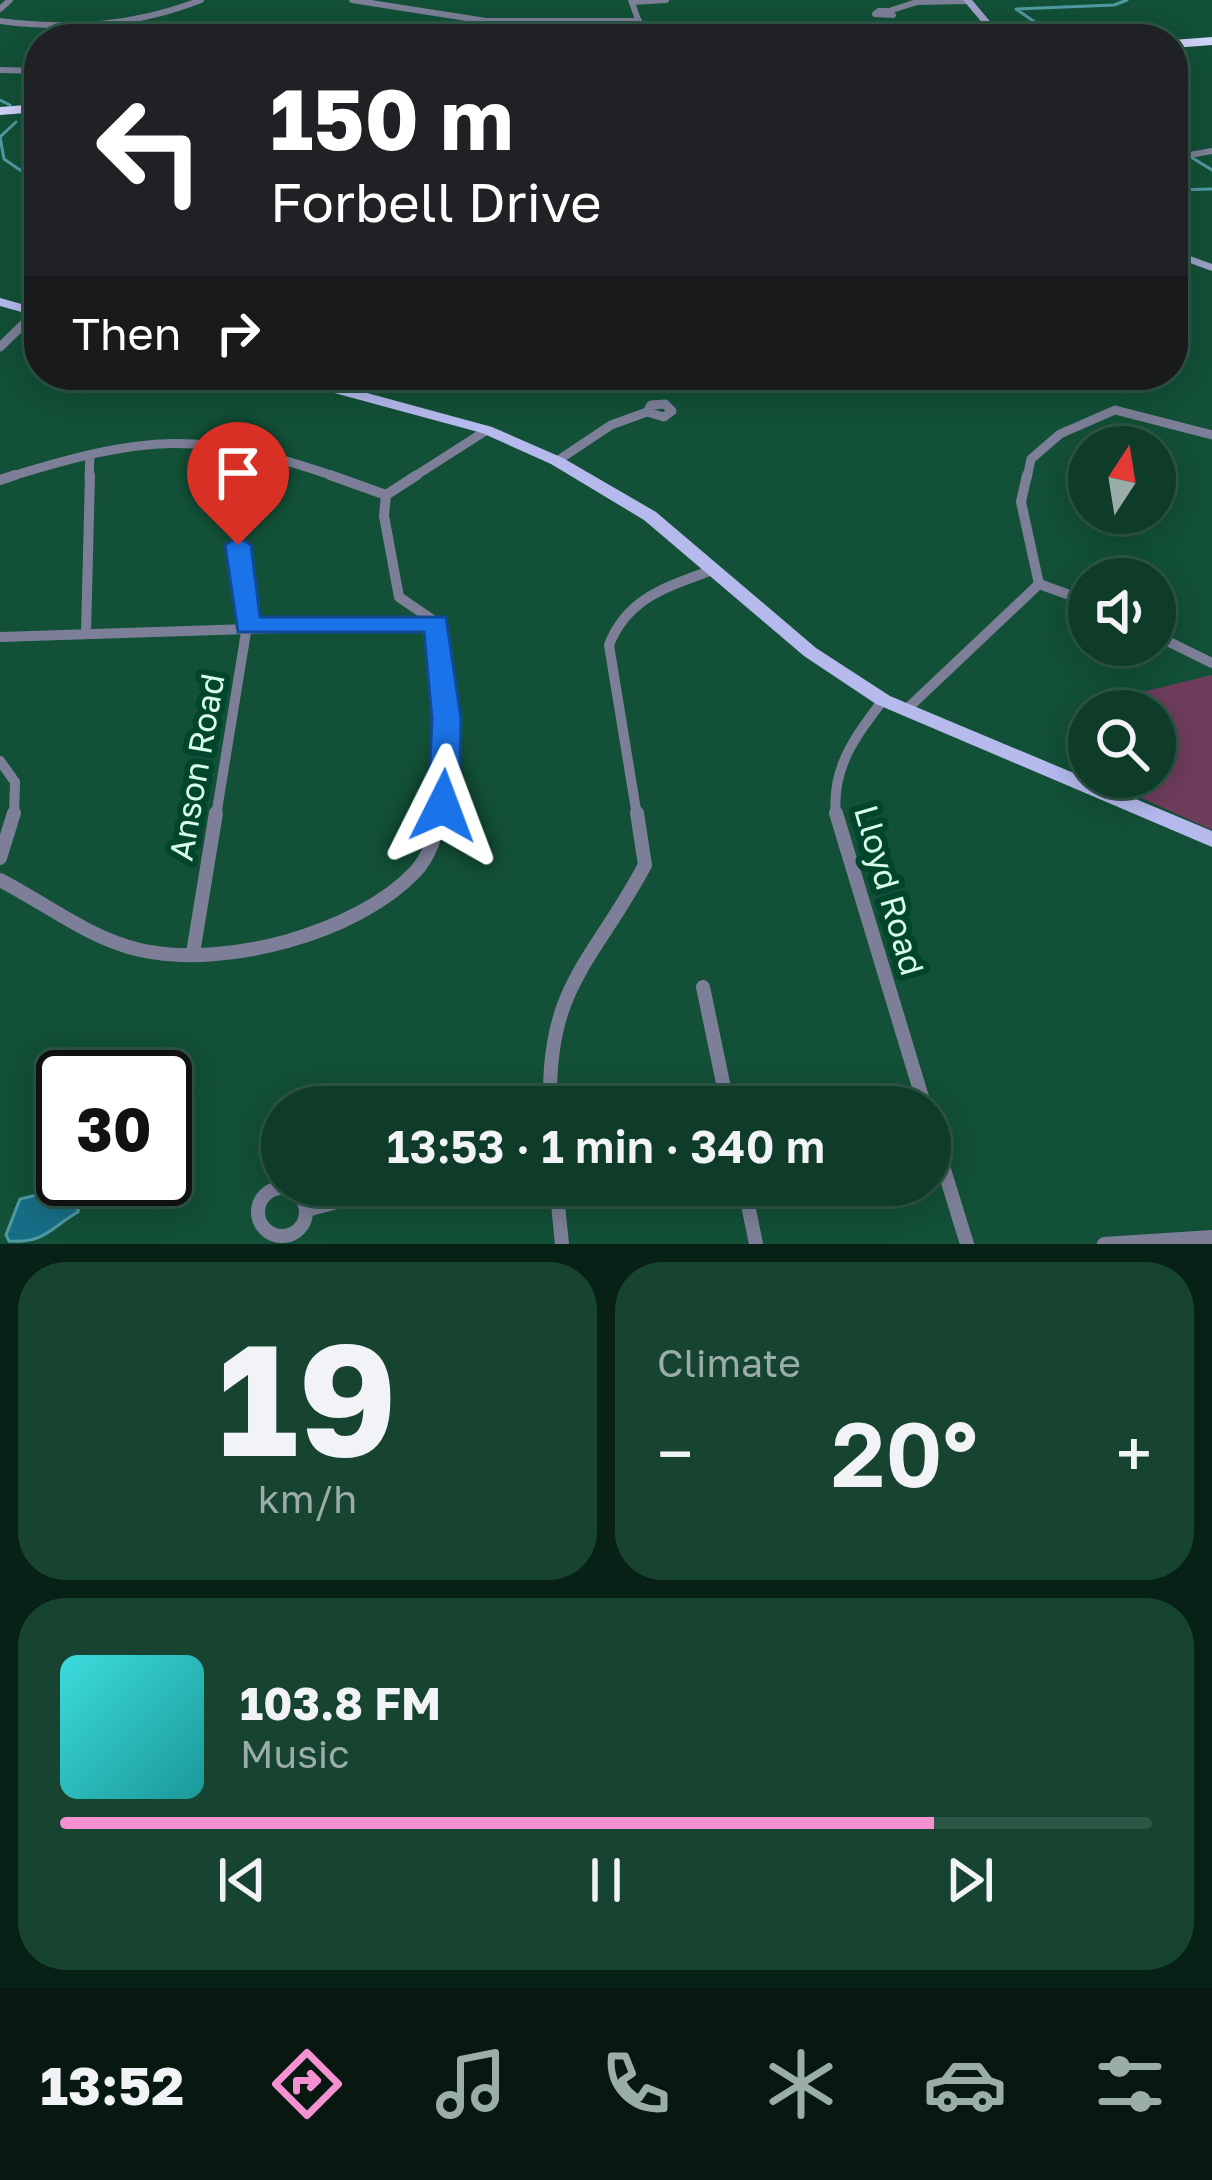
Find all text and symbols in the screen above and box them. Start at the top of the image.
text: 150 m [270,68,514,168]
icon: left [72,72,228,228]
text: Forbell Drive [270,169,601,234]
icon: right [205,300,271,366]
text: Then [72,306,181,360]
pin [187,422,289,545]
north arrow [1068,426,1176,534]
map controls [1068,426,1176,798]
icon: arrive [205,440,271,506]
button: sound [1068,558,1176,666]
street label: Anson Road [160,671,232,863]
button: search [1068,690,1176,798]
position arrow [380,743,506,869]
street label: Lloyd Road [847,800,933,980]
speed limit sign: 30 [36,1050,192,1206]
text: 13:53 · 1 min · 340 m [387,1119,825,1173]
text: 19 [218,1303,397,1490]
text: Climate [657,1339,801,1386]
text: 20° [831,1399,978,1507]
text: − [657,1413,693,1493]
text: + [1116,1413,1152,1493]
text: km/h [258,1475,357,1522]
text: 103.8 FM [240,1676,441,1730]
text: Music [240,1730,350,1777]
icon: previous [209,1847,275,1913]
icon: pause [573,1847,639,1913]
icon: next [937,1847,1003,1913]
icon: directions [265,2042,349,2126]
icon: music [429,2042,513,2126]
icon: phone [594,2042,678,2126]
icon: climate [759,2042,843,2126]
icon: car [923,2042,1007,2126]
icon: filters [1088,2042,1172,2126]
text: 13:52 [40,2052,184,2117]

